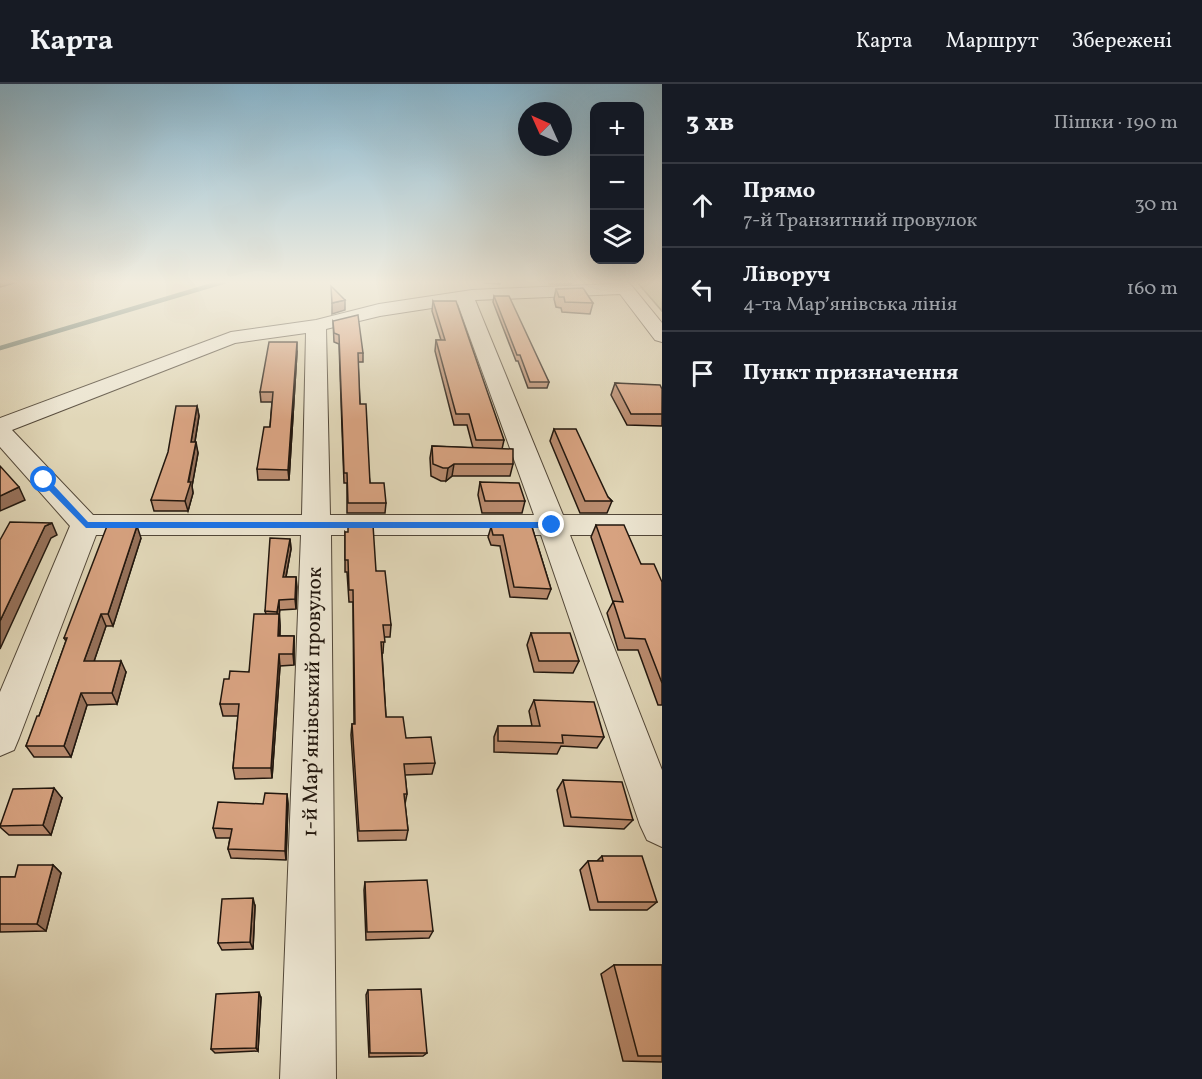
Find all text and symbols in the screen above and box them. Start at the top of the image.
text: Карта [30,22,113,61]
text: Карта [856,27,913,56]
text: Маршрут [946,27,1039,56]
text: Збережені [1072,27,1172,56]
north arrow [518,102,572,156]
map controls [590,102,644,264]
button: + [590,102,644,156]
text: 3 хв [686,105,734,141]
text: Пішки · 190 m [1054,109,1178,137]
button: − [590,156,644,210]
text: Прямо [743,176,815,207]
icon: ahead [686,189,719,222]
text: 30 m [1134,191,1178,219]
text: 7-й Транзитний провулок [743,207,977,235]
button: layers [590,210,644,264]
text: Ліворуч [743,260,830,291]
icon: left [686,273,719,306]
text: 160 m [1126,275,1178,303]
text: 4-та Марʼянівська лінія [743,291,957,319]
icon: arrive [686,357,719,390]
text: Пункт призначення [743,358,959,389]
route start [30,466,56,492]
route end [538,511,564,537]
street label: 1-й Марʼянівський провулок [296,567,330,837]

